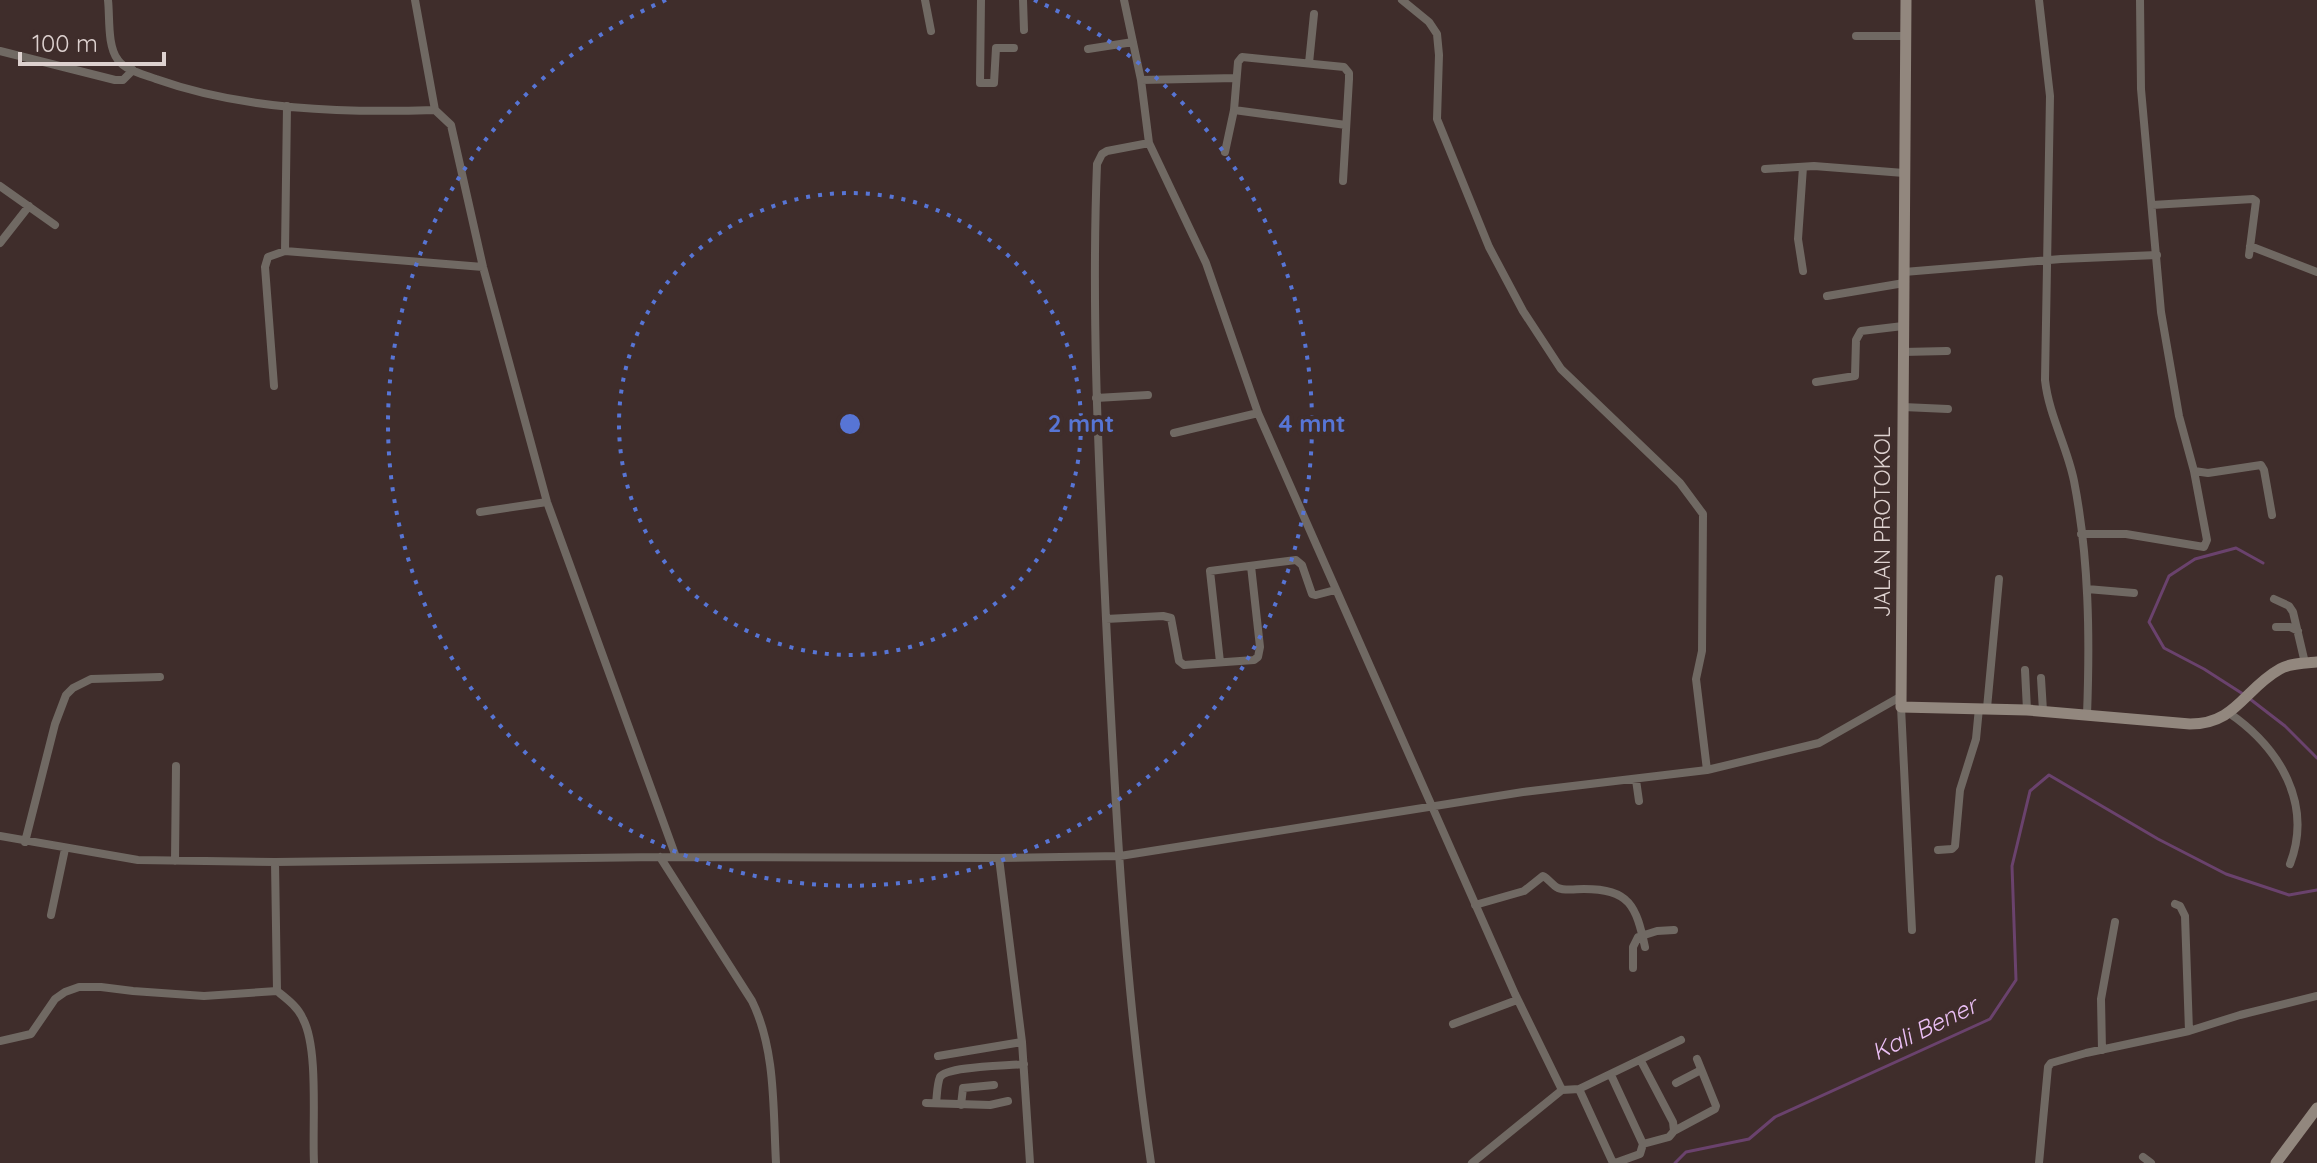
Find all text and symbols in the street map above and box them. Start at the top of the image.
scale bar [20,16,164,66]
text: 100 m [32,28,98,58]
text: 2 mnt [1048,408,1114,438]
text: 4 mnt [1278,408,1346,438]
centre of rings [836,410,864,438]
street label: JALAN PROTOKOL [1868,426,1896,617]
water label: Kali Bener [1866,988,1984,1066]

